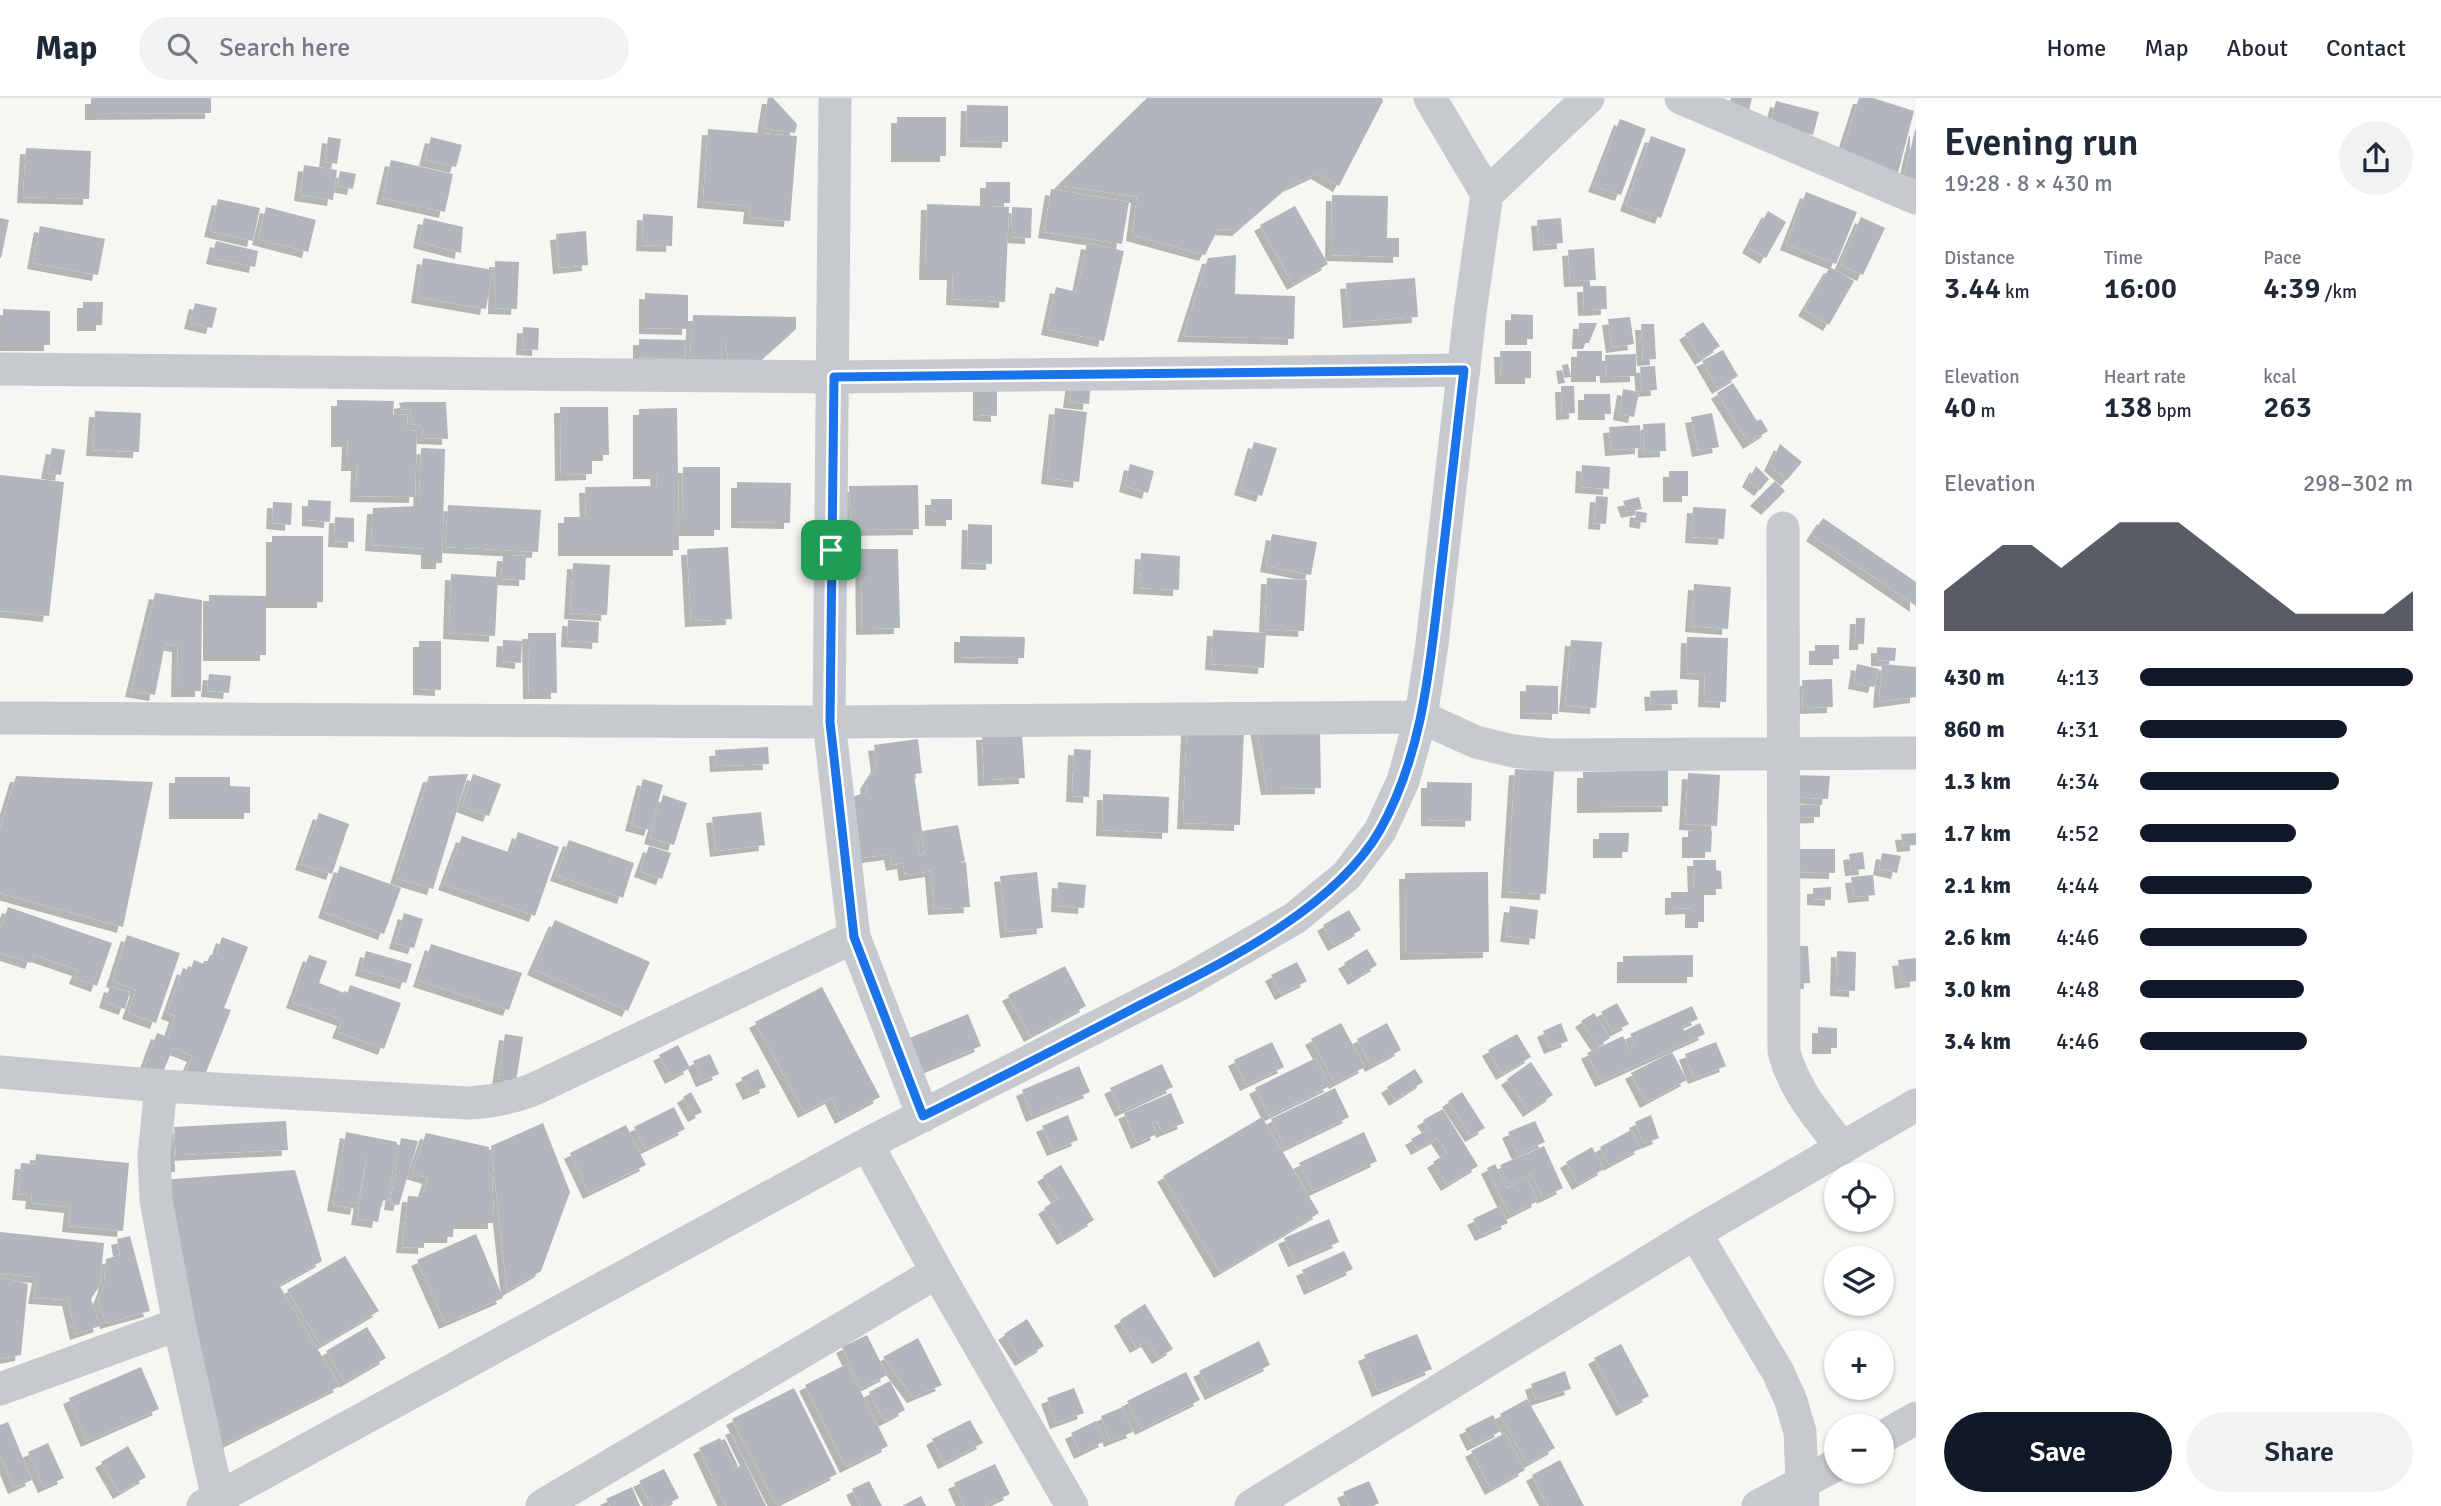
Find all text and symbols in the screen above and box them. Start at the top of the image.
search box [139,17,629,80]
text: Map [35,28,97,69]
icon: search [163,29,201,67]
text: Search here [219,32,350,64]
text: Home [2046,33,2106,63]
text: Map [2144,33,2189,63]
text: About [2227,33,2288,63]
text: Contact [2326,33,2406,63]
text: Evening run [1944,119,2138,166]
button: share [2339,121,2413,195]
text: 19:28 · 8 × 430 m [1944,169,2113,198]
text: Distance [1944,246,2015,270]
text: Time [2104,246,2143,270]
text: Pace [2263,246,2302,270]
text: 3.44 [1944,270,2001,307]
text: 16:00 [2104,270,2177,307]
text: 4:39 [2263,270,2320,307]
text: km [2001,280,2030,304]
text: /km [2320,280,2357,304]
text: Elevation [1944,365,2020,389]
text: Heart rate [2104,365,2186,389]
text: kcal [2263,365,2297,389]
text: 40 [1944,389,1976,426]
text: 138 [2104,389,2152,426]
text: 263 [2263,389,2312,426]
text: m [1976,399,1996,423]
text: bpm [2152,399,2192,423]
text: Elevation [1944,469,2036,498]
text: 298–302 m [2303,469,2413,498]
pin [801,520,861,580]
icon: arrive [812,531,850,569]
text: 430 m [1944,663,2005,692]
text: 4:13 [2056,663,2099,692]
text: 860 m [1944,715,2005,744]
text: 4:31 [2056,715,2099,744]
text: 1.3 km [1944,767,2011,796]
text: 4:34 [2056,767,2099,796]
text: 1.7 km [1944,819,2011,848]
text: 4:52 [2056,819,2099,848]
text: 2.1 km [1944,871,2011,900]
text: 4:44 [2056,871,2099,900]
text: 2.6 km [1944,923,2011,952]
text: 4:46 [2056,923,2099,952]
text: 3.0 km [1944,975,2011,1004]
text: 4:48 [2056,975,2099,1004]
text: 3.4 km [1944,1027,2011,1056]
text: 4:46 [2056,1027,2099,1056]
map controls [1824,1162,1894,1484]
button: locate [1824,1162,1894,1232]
button: layers [1824,1246,1894,1316]
button: + [1824,1330,1894,1400]
button: Save [1944,1412,2172,1492]
button: Share [2186,1412,2413,1492]
button: − [1824,1414,1894,1484]

